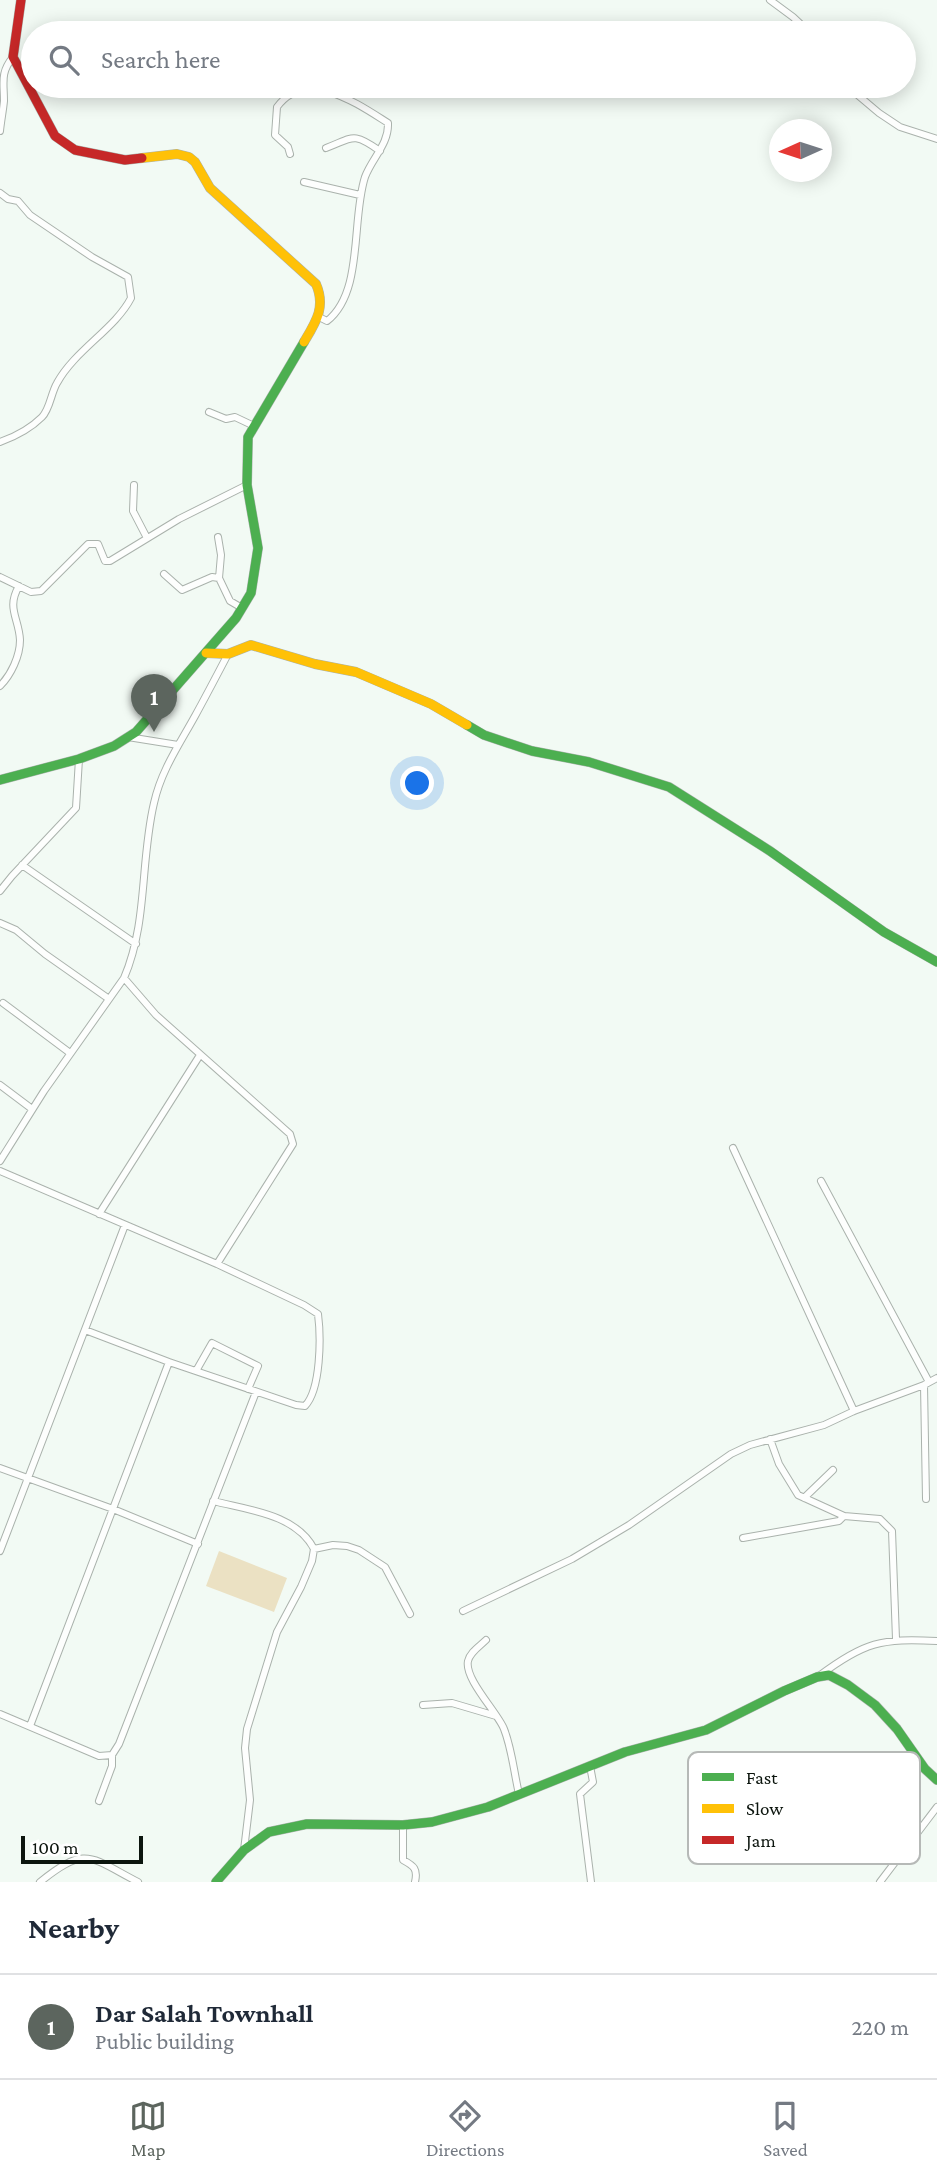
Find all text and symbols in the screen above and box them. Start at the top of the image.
search box [21,21,916,98]
icon: search [45,41,83,79]
text: Search here [101,45,220,74]
north arrow [769,119,832,182]
pin: 1 [131,674,177,732]
your location [400,766,434,800]
legend [688,1752,920,1864]
text: Fast [746,1767,778,1788]
text: Slow [746,1798,783,1819]
text: Jam [744,1830,776,1851]
scale bar [21,1833,144,1865]
text: 100 m [32,1837,79,1858]
text: Nearby [28,1911,119,1944]
text: Dar Salah Townhall [95,1999,313,2028]
text: 1 [47,2014,55,2040]
text: 220 m [851,2014,909,2040]
text: Public building [95,2028,234,2054]
tab: Map [129,2097,167,2160]
tab: Directions [426,2097,505,2160]
tab: Saved [763,2097,808,2160]

